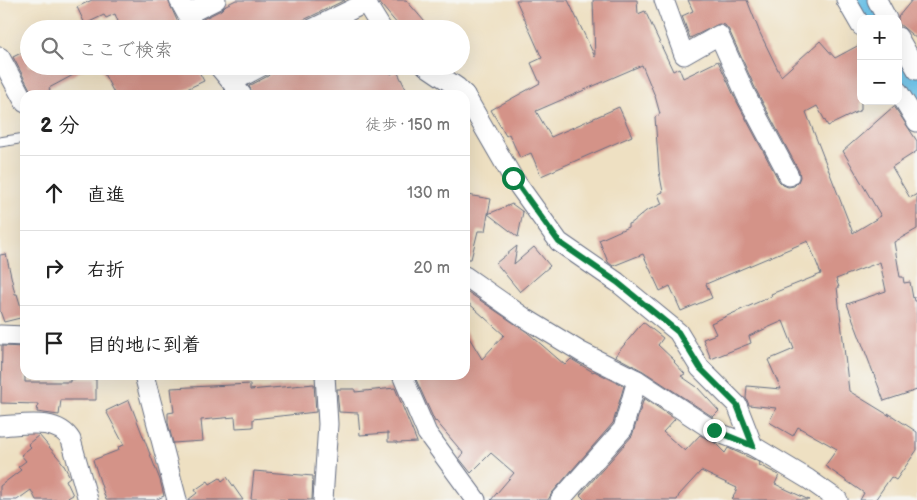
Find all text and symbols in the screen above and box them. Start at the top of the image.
map controls [857,15,902,105]
button: + [857,15,902,60]
search box [20,20,470,75]
icon: search [38,34,66,62]
text: ここで検索 [78,39,173,62]
button: − [857,60,902,105]
text: 2 分 [40,113,79,138]
text: 徒歩 · 150 m [365,116,450,135]
route start [502,167,525,190]
icon: ahead [40,179,68,207]
text: 直進 [87,184,125,207]
text: 130 m [407,184,450,203]
icon: right [40,254,68,282]
text: 右折 [87,259,125,282]
text: 20 m [414,259,450,278]
icon: arrive [40,329,68,357]
text: 目的地に到着 [87,334,201,357]
route end [703,419,726,442]

